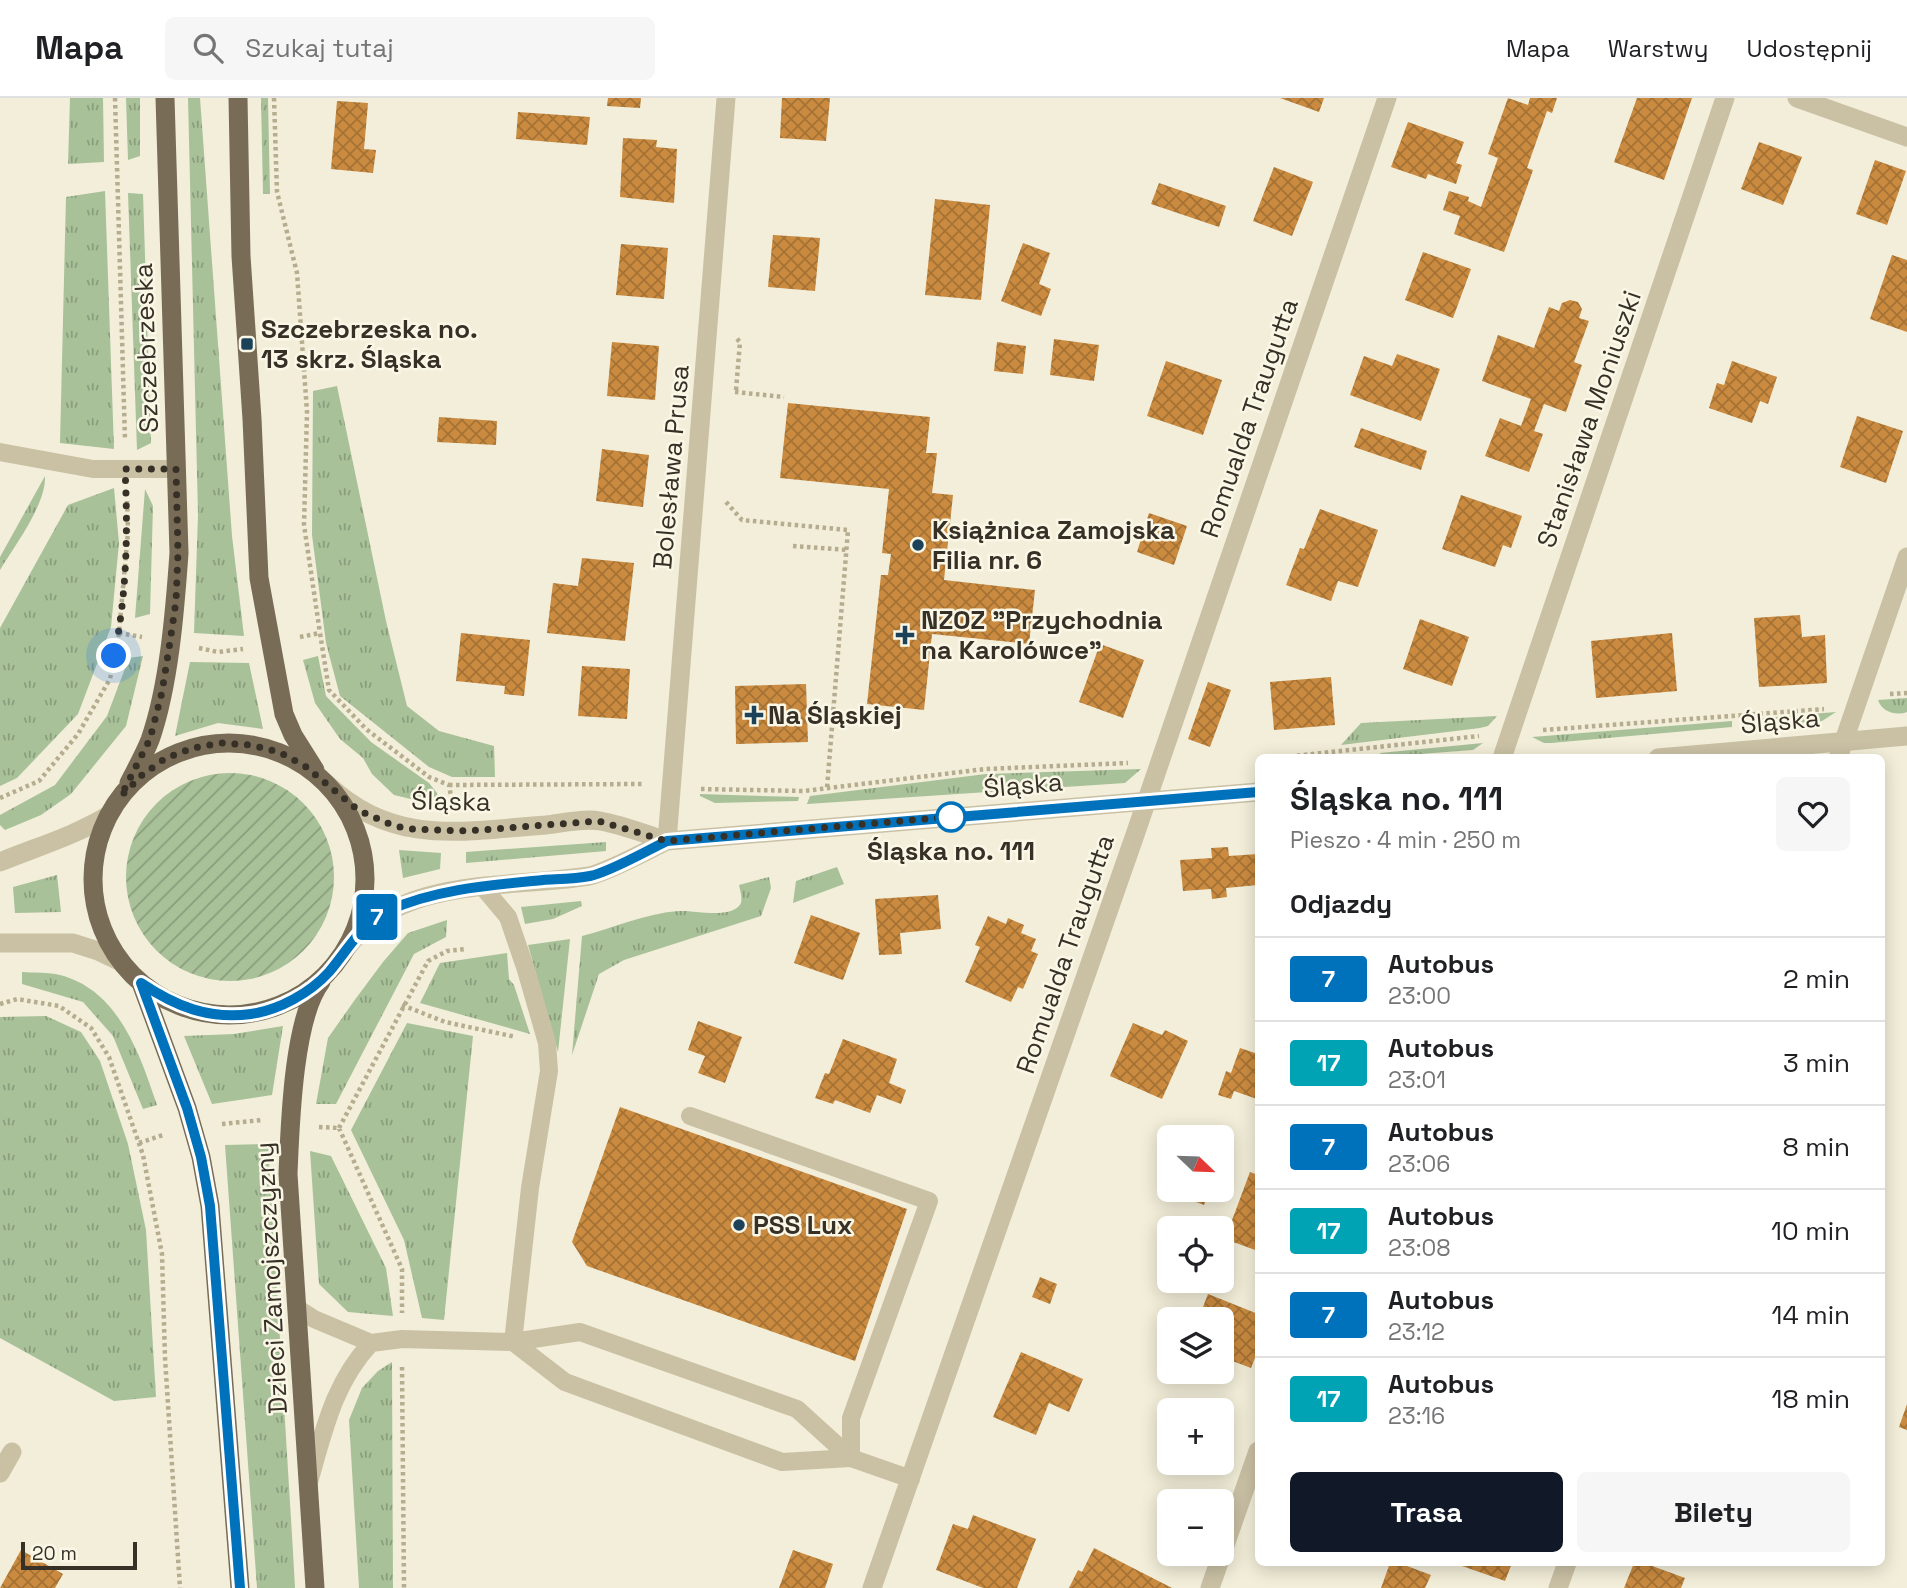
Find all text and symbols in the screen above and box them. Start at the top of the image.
search box [165,17,655,80]
text: Mapa [35,27,123,69]
icon: search [189,29,227,67]
text: Szukaj tutaj [245,31,394,65]
text: Mapa [1506,33,1570,64]
text: Warstwy [1608,33,1709,64]
text: Udostępnij [1747,33,1872,64]
street label: Szczebrzeska [126,263,166,433]
street label: Stanisława Moniuszki [1529,286,1649,552]
street label: Romualda Traugutta [1192,294,1306,542]
place label: Szczebrzeska no. 13 skrz. Śląska [261,312,478,376]
marker: Szczebrzeska no. 13 skrz. Śląska [239,336,255,352]
street label: Bolesława Prusa [645,363,697,571]
place label: Książnica Zamojska Filia nr. 6 [932,513,1175,577]
marker: Książnica Zamojska Filia nr. 6 [910,537,926,553]
place label: NZOZ "Przychodnia na Karolówce" [921,603,1163,667]
marker: NZOZ "Przychodnia na Karolówce" [895,625,915,645]
your location [96,638,131,673]
place label: Na Śląskiej [768,698,902,732]
street label: Śląska [1739,701,1821,741]
marker: Na Śląskiej [746,707,762,723]
street label: Śląska [982,765,1064,805]
button: heart [1776,777,1850,851]
text: Śląska no. 111 [1290,778,1503,820]
street label: Śląska [411,783,491,819]
marker: Śląska no. 111 [936,802,966,832]
text: Pieszo · 4 min · 250 m [1290,825,1521,855]
street label: Romualda Traugutta [1008,830,1122,1078]
place label: Śląska no. 111 [867,834,1035,868]
text: Odjazdy [1290,887,1392,921]
line badge: 7 [354,894,400,940]
text: 7 [370,901,384,932]
text: Autobus [1388,947,1494,981]
text: 2 min [1783,962,1850,996]
text: 7 [1322,963,1335,994]
text: 23:00 [1388,981,1451,1011]
text: Autobus [1388,1031,1494,1065]
text: 3 min [1783,1046,1850,1080]
text: 17 [1316,1047,1341,1078]
text: 23:01 [1388,1065,1446,1095]
text: Autobus [1388,1115,1494,1149]
north arrow [1157,1125,1234,1202]
map controls [1157,1125,1234,1566]
text: 8 min [1782,1130,1850,1164]
text: 7 [1322,1131,1335,1162]
street label: Dzieci Zamojszczyzny [247,1141,295,1415]
text: 23:06 [1388,1149,1450,1179]
text: Autobus [1388,1199,1494,1233]
place label: PSS Lux [753,1208,852,1242]
text: 10 min [1771,1214,1850,1248]
text: 17 [1316,1215,1341,1246]
button: locate [1157,1216,1234,1293]
marker: PSS Lux [731,1217,747,1233]
text: 23:08 [1388,1233,1451,1263]
text: Autobus [1388,1283,1494,1317]
text: 14 min [1772,1298,1850,1332]
text: 7 [1322,1299,1335,1330]
button: layers [1157,1307,1234,1384]
text: 23:12 [1388,1317,1445,1347]
text: Autobus [1388,1367,1494,1401]
text: 18 min [1772,1382,1850,1416]
text: 17 [1316,1383,1341,1414]
button: + [1157,1398,1234,1475]
text: 23:16 [1388,1401,1445,1431]
button: Trasa [1290,1472,1563,1552]
button: Bilety [1577,1472,1850,1552]
button: − [1157,1489,1234,1566]
scale bar [21,1539,136,1571]
text: 20 m [32,1541,77,1566]

